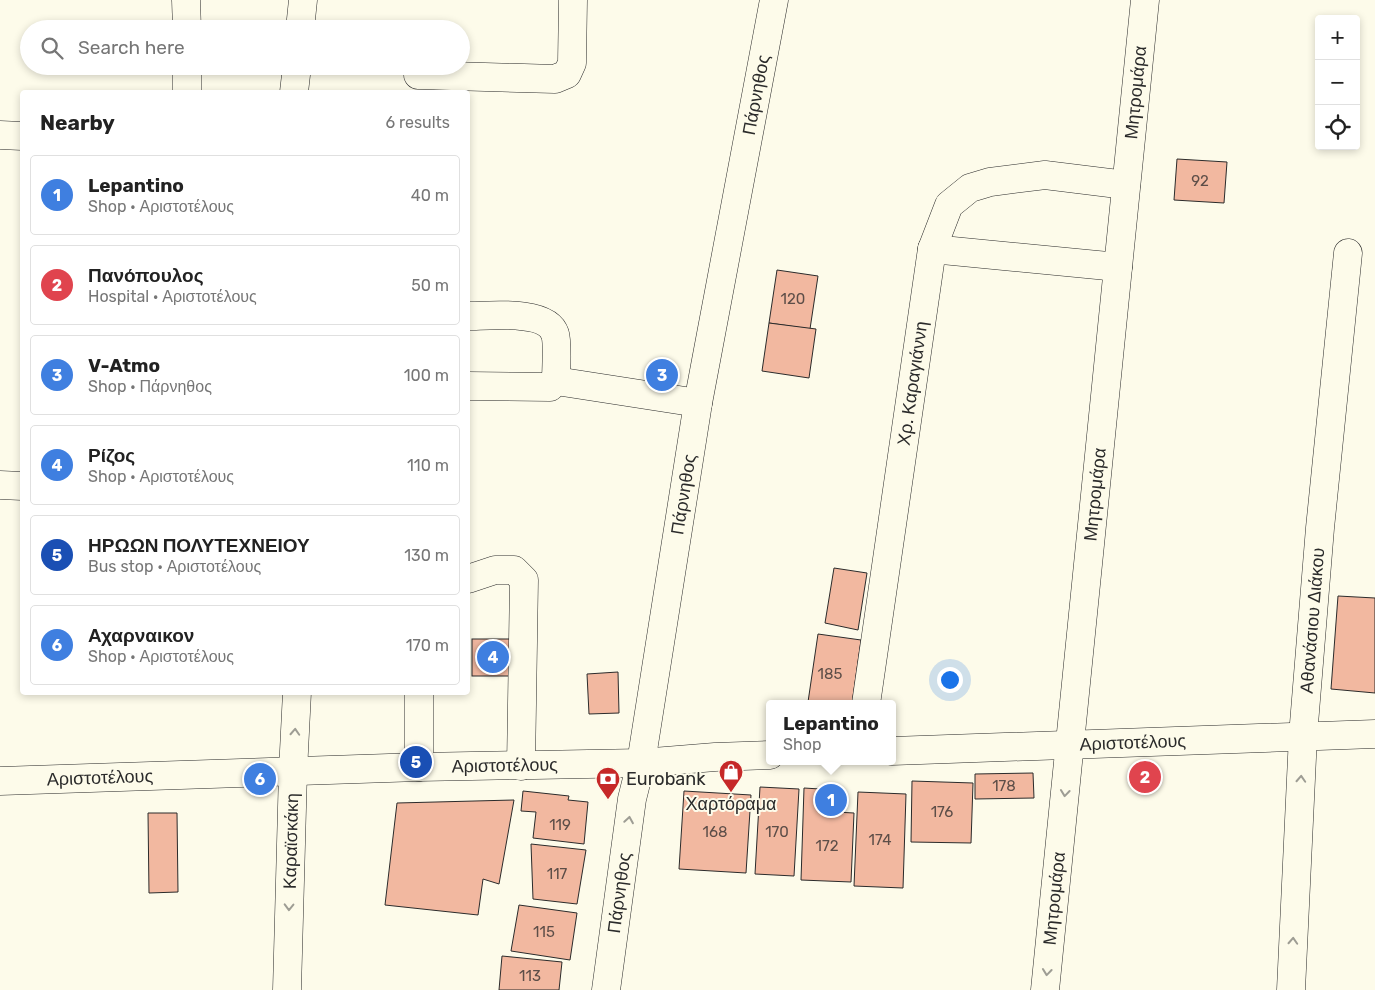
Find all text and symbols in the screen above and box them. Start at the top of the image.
map controls [1315,15,1360,150]
button: + [1315,15,1360,60]
search box [20,20,470,75]
icon: search [38,34,66,62]
text: Search here [78,36,185,59]
street label: Μητρομάρα [1120,45,1151,140]
street label: Πάρνηθος [738,53,775,137]
button: − [1315,60,1360,105]
button: locate [1315,105,1360,150]
text: Nearby [40,110,115,135]
text: 6 results [385,113,450,132]
house number: 92 [1191,172,1209,190]
text: Lepantino [88,174,184,197]
text: 1 [53,186,61,205]
text: 40 m [411,186,449,205]
text: Shop · Αριστοτέλους [88,197,234,216]
text: Πανόπουλος [88,264,204,287]
text: 2 [52,276,62,295]
text: 50 m [411,276,449,295]
text: Hospital · Αριστοτέλους [88,287,257,306]
house number: 120 [781,290,805,308]
street label: Χρ. Καραγιάννη [893,320,932,447]
text: V-Atmo [88,354,160,377]
pin: 3 [646,356,678,394]
text: 3 [52,366,62,385]
text: 100 m [404,366,449,385]
text: Shop · Πάρνηθος [88,377,212,396]
text: Ρίζος [88,444,135,467]
street label: Μητρομάρα [1079,447,1111,542]
street label: Πάρνηθος [666,452,701,536]
text: 4 [52,456,62,475]
text: 110 m [407,456,449,475]
text: Shop · Αριστοτέλους [88,467,234,486]
text: ΗΡΩΩΝ ΠΟΛΥΤΕΧΝΕΙΟΥ [88,534,310,557]
text: 5 [52,546,62,565]
text: 130 m [404,546,449,565]
street label: Αθανάσιου Διάκου [1296,547,1329,694]
text: Bus stop · Αριστοτέλους [88,557,261,576]
text: Αχαρναικον [88,624,194,647]
text: 6 [52,636,62,655]
text: 170 m [406,636,449,655]
pin: 4 [477,638,509,676]
text: Shop · Αριστοτέλους [88,647,234,666]
house number: 185 [818,665,843,683]
your location [937,667,963,693]
popup [766,700,896,765]
text: Lepantino [783,712,879,735]
one-way arrow [289,727,300,735]
street label: Αριστοτέλους [1079,730,1187,755]
text: Shop [783,735,821,754]
pin: 5 [400,743,432,781]
street label: Αριστοτέλους [451,753,558,777]
pin: 2 [1129,758,1161,796]
shop icon: Χαρτόραμα [718,759,744,793]
pin: 6 [244,760,276,798]
street label: Αριστοτέλους [46,765,154,790]
bank icon: Eurobank [595,766,621,800]
place label: Eurobank [626,768,706,790]
one-way arrow [1296,775,1306,782]
house number: 178 [992,777,1016,795]
pin: 1 [815,781,847,819]
one-way arrow [1059,789,1070,797]
street label: Καραϊσκάκη [279,793,303,889]
place label: Χαρτόραμα [686,793,776,815]
house number: 176 [931,803,953,821]
house number: 119 [549,816,571,834]
one-way arrow [623,816,633,825]
house number: 168 [702,823,728,841]
house number: 170 [765,823,789,841]
house number: 174 [869,831,891,849]
house number: 172 [816,837,839,855]
street label: Πάρνηθος [603,851,636,935]
street label: Μητρομάρα [1039,851,1070,946]
house number: 117 [547,865,568,883]
one-way arrow [284,904,294,911]
house number: 115 [533,923,555,941]
one-way arrow [1288,937,1299,945]
house number: 113 [519,967,541,985]
one-way arrow [1041,968,1052,976]

